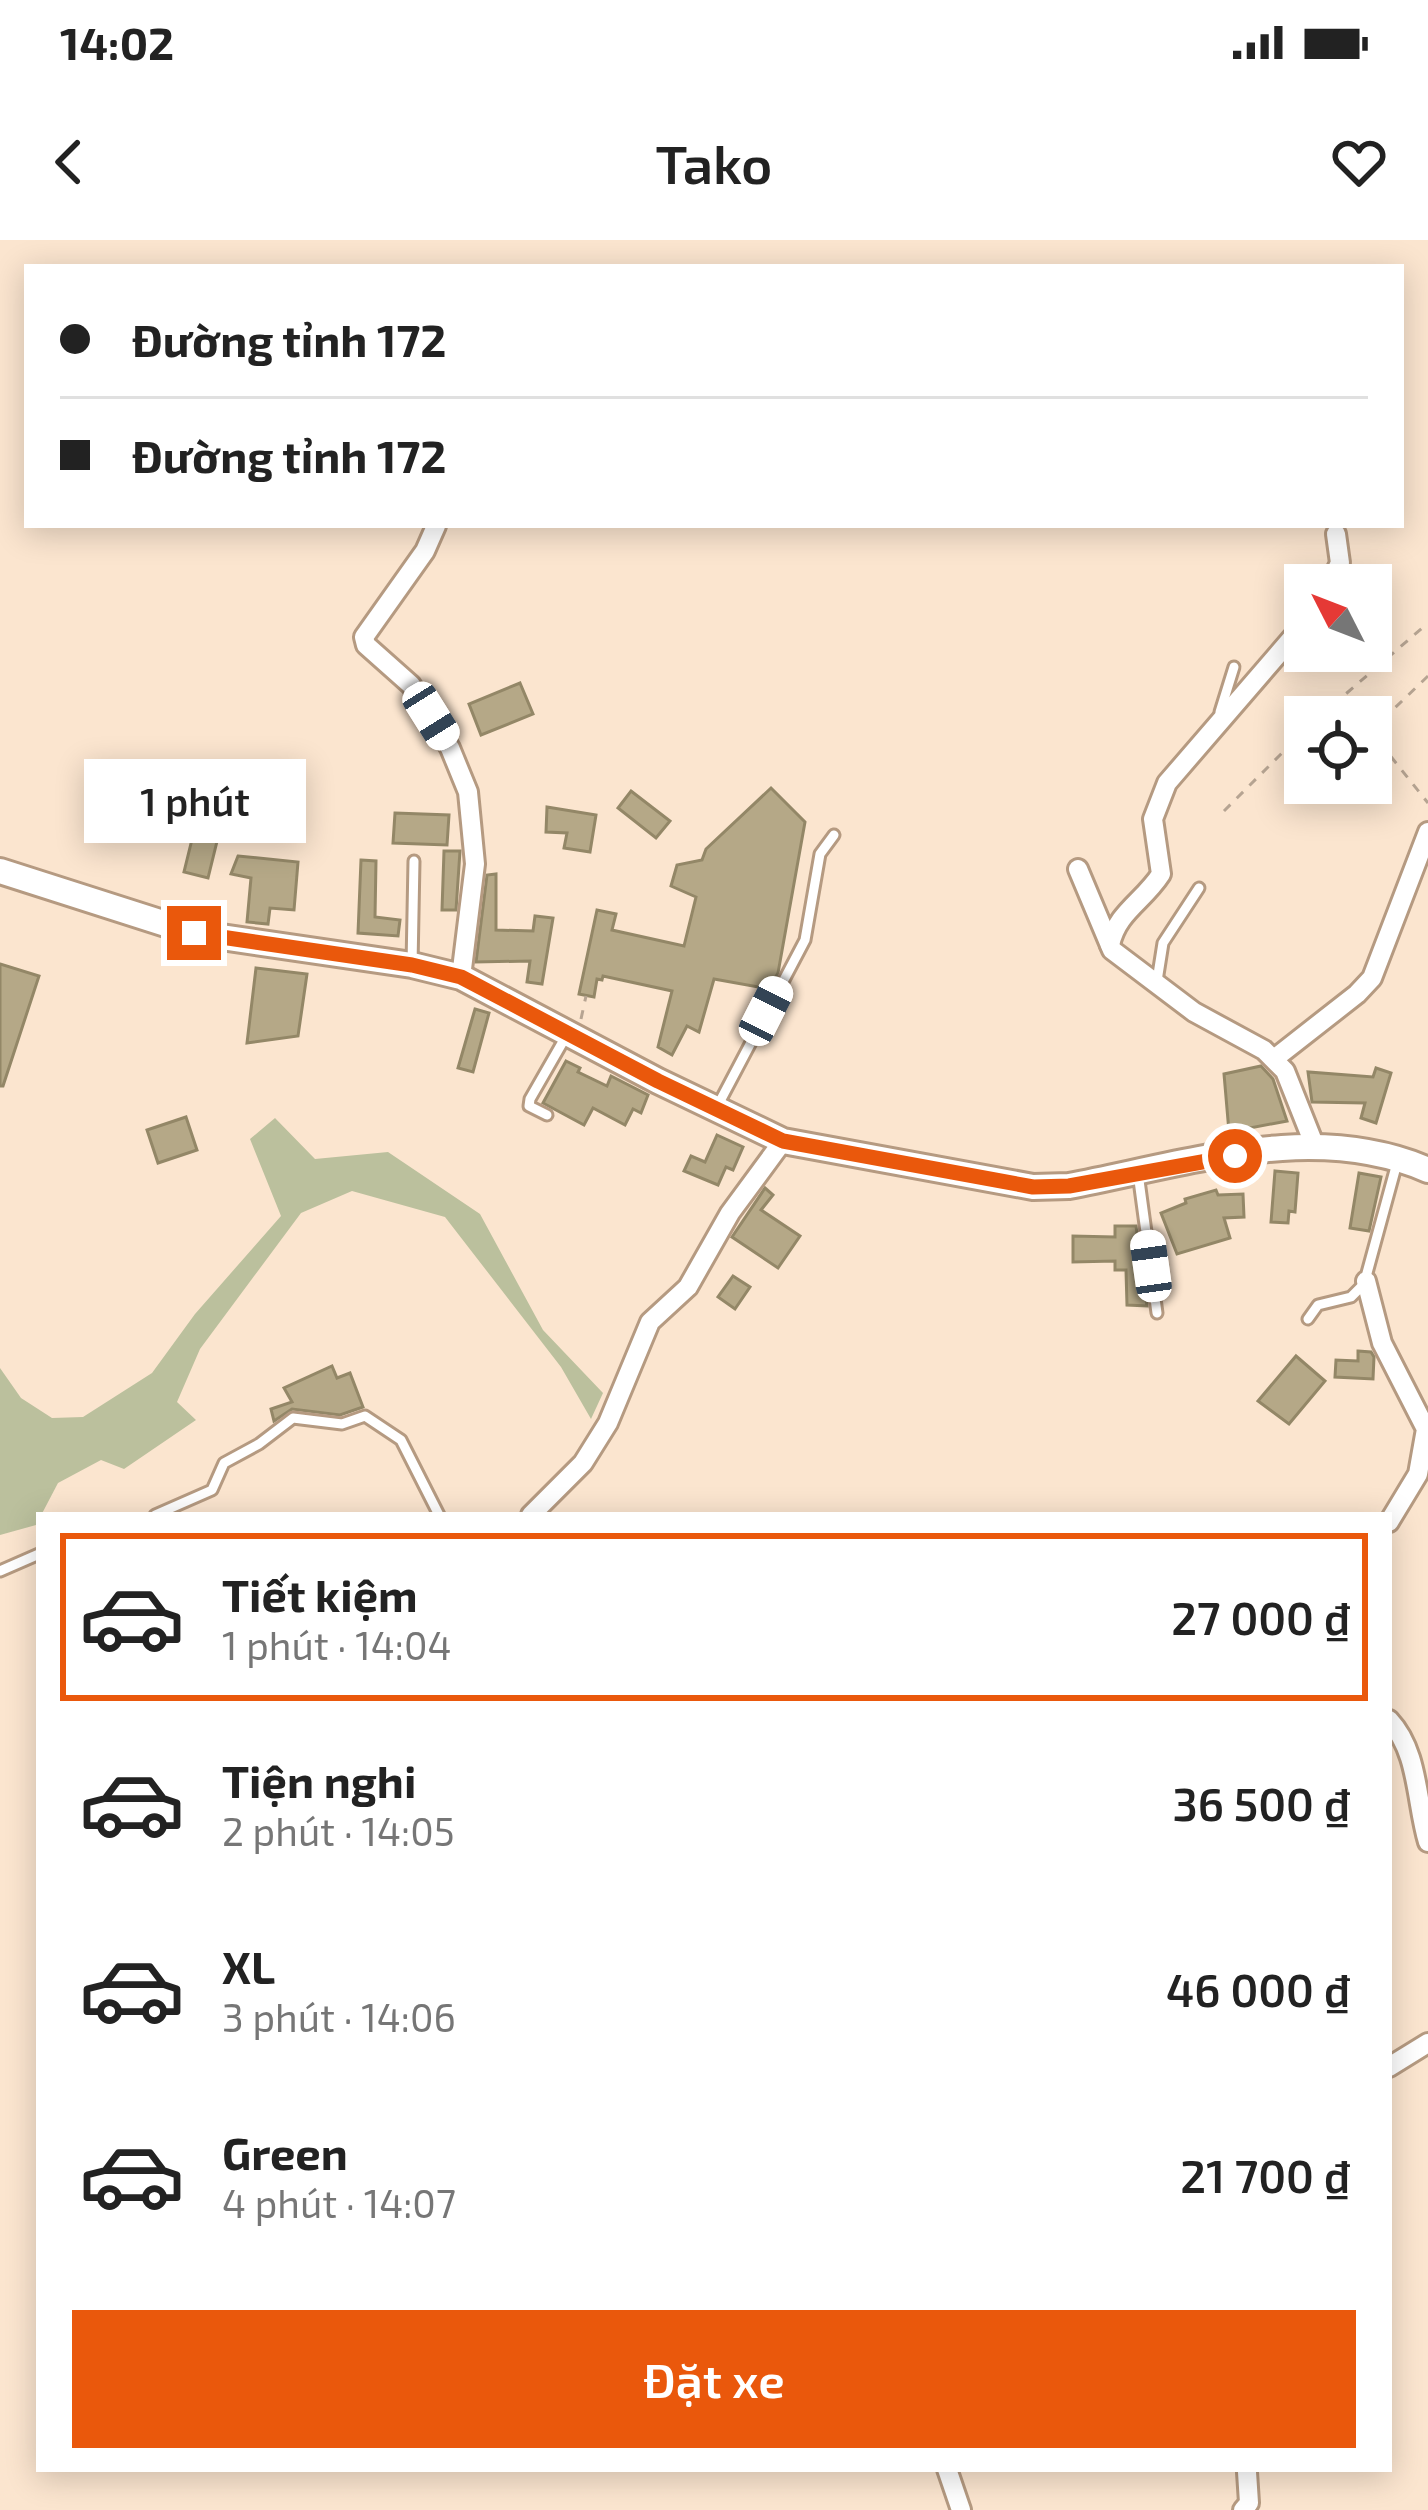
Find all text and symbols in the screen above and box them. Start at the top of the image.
text: 14:02 [60,15,174,69]
icon: back [36,129,102,195]
icon: heart [1326,129,1392,195]
text: Tako [656,130,772,195]
text: Đường tỉnh 172 [132,312,446,366]
text: Đường tỉnh 172 [132,428,446,482]
north arrow [1284,564,1392,672]
map controls [1284,564,1392,804]
car [397,676,465,756]
button: locate [1284,696,1392,804]
callout: 1 phút [83,759,305,843]
text: 1 phút [140,777,250,824]
route end [167,906,221,960]
car [734,971,798,1051]
route start [1208,1129,1262,1183]
car [1128,1228,1174,1304]
icon: car [78,1563,186,1671]
text: Tiết kiệm [222,1567,418,1621]
text: 27 000 ₫ [1171,1590,1350,1644]
text: 1 phút · 14:04 [222,1621,451,1668]
icon: car [78,1749,186,1857]
text: Tiện nghi [222,1753,416,1807]
text: 36 500 ₫ [1172,1776,1350,1830]
text: 2 phút · 14:05 [222,1807,455,1854]
icon: car [78,1935,186,2043]
text: XL [222,1939,275,1993]
text: 46 000 ₫ [1166,1962,1350,2016]
text: 3 phút · 14:06 [222,1993,456,2040]
icon: car [78,2121,186,2229]
text: Green [222,2125,348,2179]
text: 21 700 ₫ [1180,2148,1350,2202]
text: 4 phút · 14:07 [222,2179,456,2226]
button: Đặt xe [72,2310,1356,2448]

